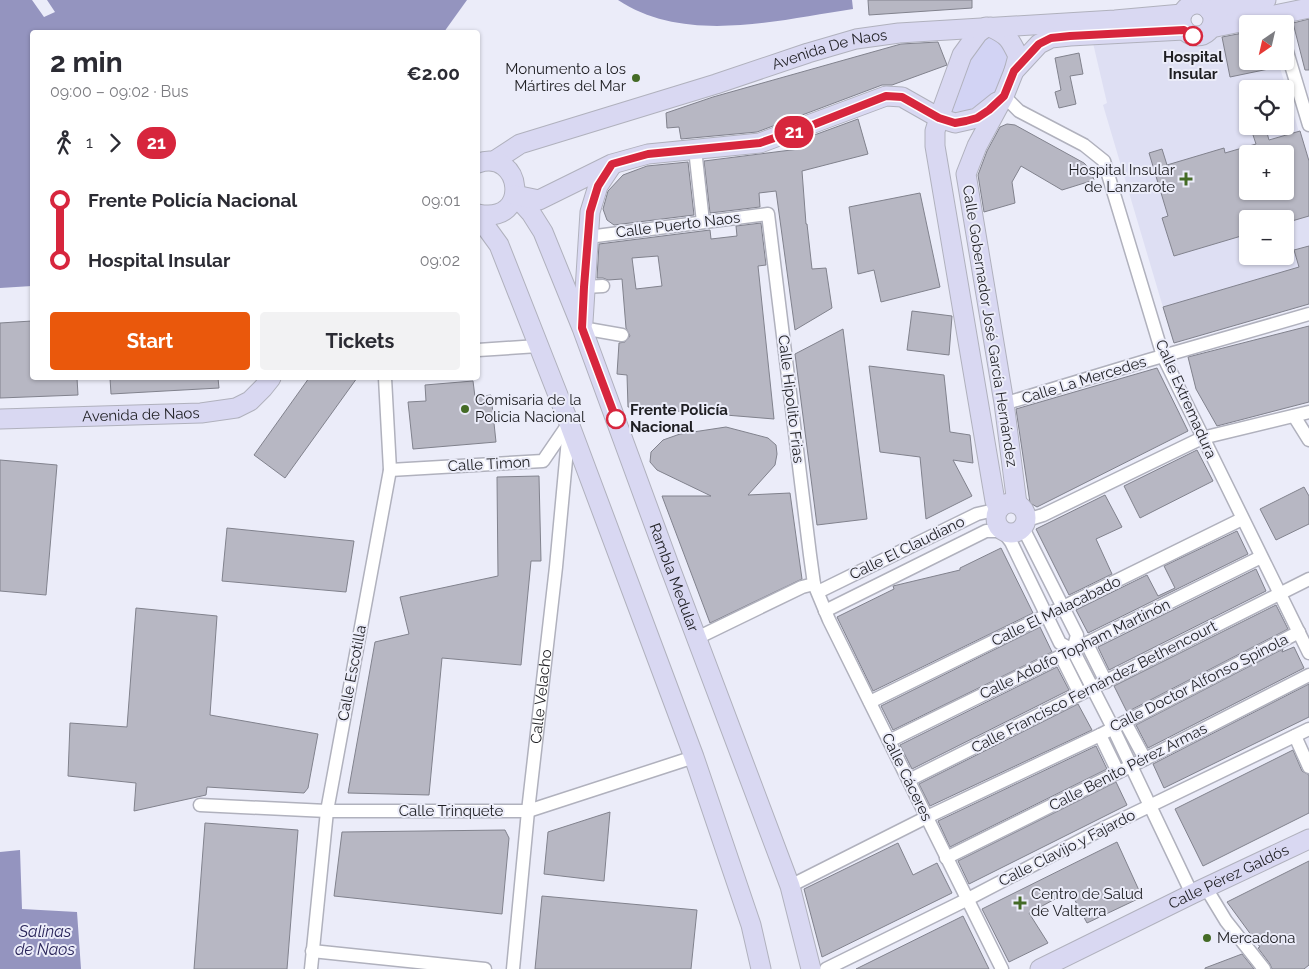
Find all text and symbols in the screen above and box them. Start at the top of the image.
north arrow [1239,15,1294,70]
map controls [1239,15,1294,265]
street label: Avenida De Naos [770,26,888,74]
marker: Hospital Insular [1183,26,1203,46]
text: 2 min [50,46,123,79]
place label: Hospital Insular [1163,48,1223,83]
place label: Monumento a los Mártires del Mar [505,60,627,95]
text: €2.00 [407,62,460,84]
marker: Monumento a los Mártires del Mar [630,72,642,84]
button: locate [1239,80,1294,135]
text: 09:00 – 09:02 · Bus [50,82,188,101]
line badge: 21 [772,116,816,148]
text: 21 [784,121,804,142]
icon: walk [50,129,78,157]
icon: forward [101,129,129,157]
text: 21 [147,132,166,153]
text: 1 [86,133,93,152]
button: + [1239,145,1294,200]
place label: Hospital Insular de Lanzarote [1069,161,1176,196]
marker: Hospital Insular de Lanzarote [1179,172,1193,186]
street label: Calle Gobernador José García Hernández [959,184,1021,468]
text: Frente Policía Nacional [88,189,297,211]
text: 09:01 [421,191,460,210]
street label: Calle Puerto Naos [615,208,741,242]
button: − [1239,210,1294,265]
text: Hospital Insular [88,249,230,271]
text: 09:02 [420,251,460,270]
button: Start [50,312,250,370]
button: Tickets [260,312,460,370]
street label: Calle Hipolito Frias [774,334,808,464]
street label: Calle Extremadura [1152,337,1220,461]
street label: Calle La Mercedes [1020,353,1148,407]
place label: Comisaria de la Policia Nacional [475,391,586,426]
place label: Frente Policía Nacional [630,401,728,436]
marker: Comisaria de la Policia Nacional [459,403,471,415]
street label: Avenida de Naos [82,404,200,426]
marker: Frente Policía Nacional [606,409,626,429]
street label: Calle Timon [447,453,531,475]
street label: Calle El Claudiano [847,512,968,584]
street label: Rambla Medular [645,521,703,635]
street label: Calle El Malacabado [988,572,1124,650]
street label: Calle Adolfo Topham Martinón [977,595,1173,703]
street label: Calle Francisco Fernández Bethencourt [968,617,1220,757]
street label: Calle Escotilla [334,624,370,722]
street label: Calle Doctor Alfonso Spinola [1107,630,1291,736]
street label: Calle Velacho [527,648,556,745]
street label: Calle Benito Pérez Armas [1046,719,1210,815]
street label: Calle Cáceres [878,730,936,824]
street label: Calle Trinquete [399,802,503,820]
street label: Calle Clavijo y Fajardo [996,806,1138,890]
street label: Calle Pérez Galdós [1166,841,1292,913]
place label: Centro de Salud de Valterra [1031,885,1143,920]
marker: Centro de Salud de Valterra [1013,896,1027,910]
water label: Salinas de Naos [15,922,76,959]
place label: Mercadona [1217,929,1295,947]
marker: Mercadona [1201,932,1213,944]

